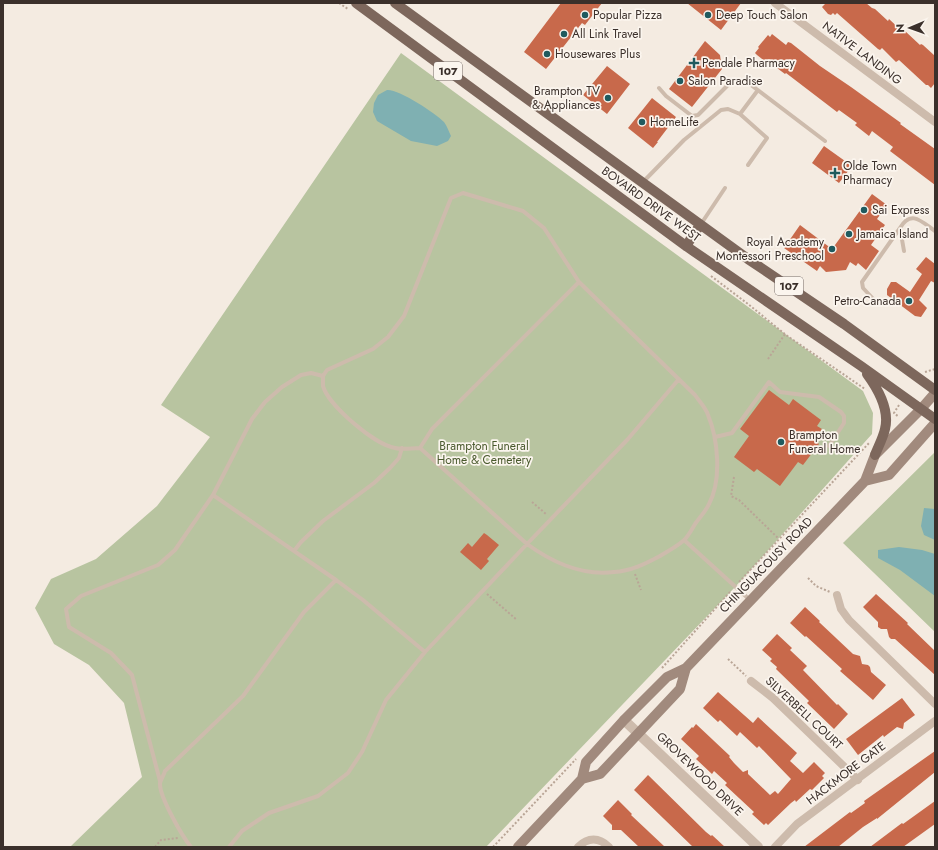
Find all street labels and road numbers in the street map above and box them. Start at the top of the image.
street label: NATIVE LANDING [819,18,905,88]
road number: 107 [434,62,462,80]
street label: BOVAIRD DRIVE WEST [598,162,705,246]
road number: 107 [775,277,803,295]
street label: CHINGUACOUSY ROAD [715,513,817,617]
street label: SILVERBELL COURT [761,672,847,754]
street label: GROVEWOOD DRIVE [653,728,747,820]
street label: HACKMORE GATE [802,737,890,809]

